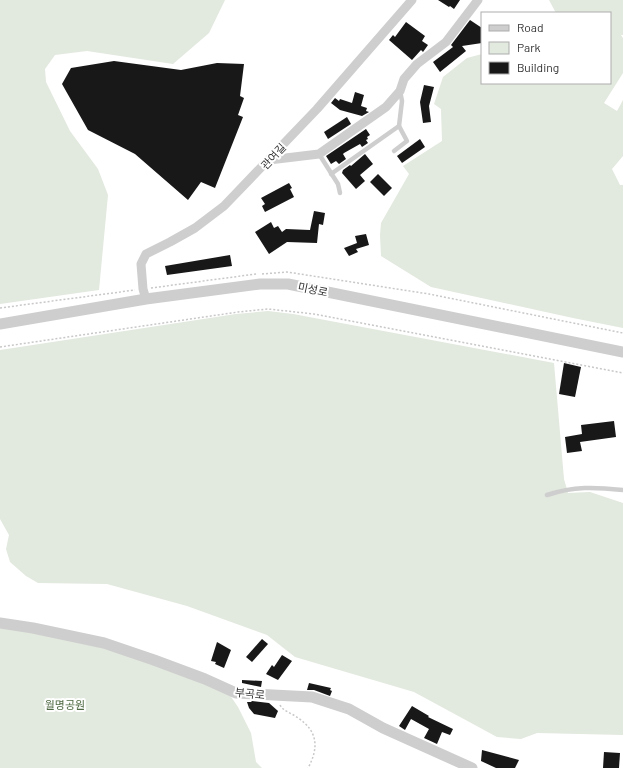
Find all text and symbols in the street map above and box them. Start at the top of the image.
legend [481,12,611,84]
text: Road [517,20,544,34]
text: Park [517,40,541,54]
text: Building [517,60,559,74]
street label: 관여길 [258,140,288,172]
street label: 미성로 [297,279,329,299]
street label: 부곡로 [234,685,266,701]
park label: 월명공원 [45,698,85,711]

